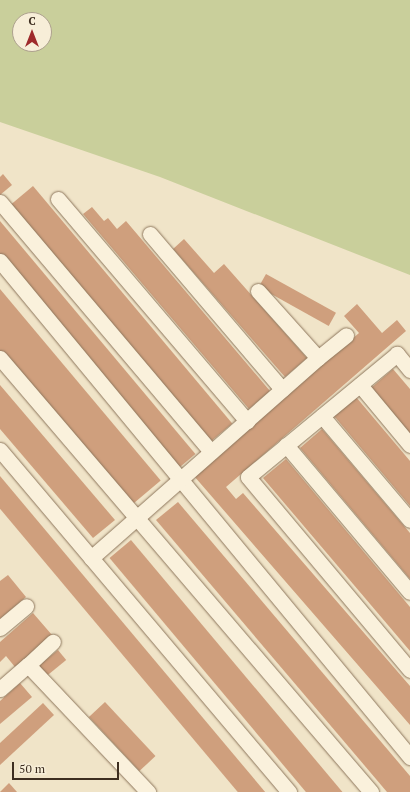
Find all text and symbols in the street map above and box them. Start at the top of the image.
north arrow [12,12,52,52]
text: С [28,14,36,28]
scale bar [14,754,121,780]
text: 50 m [19,761,45,776]

